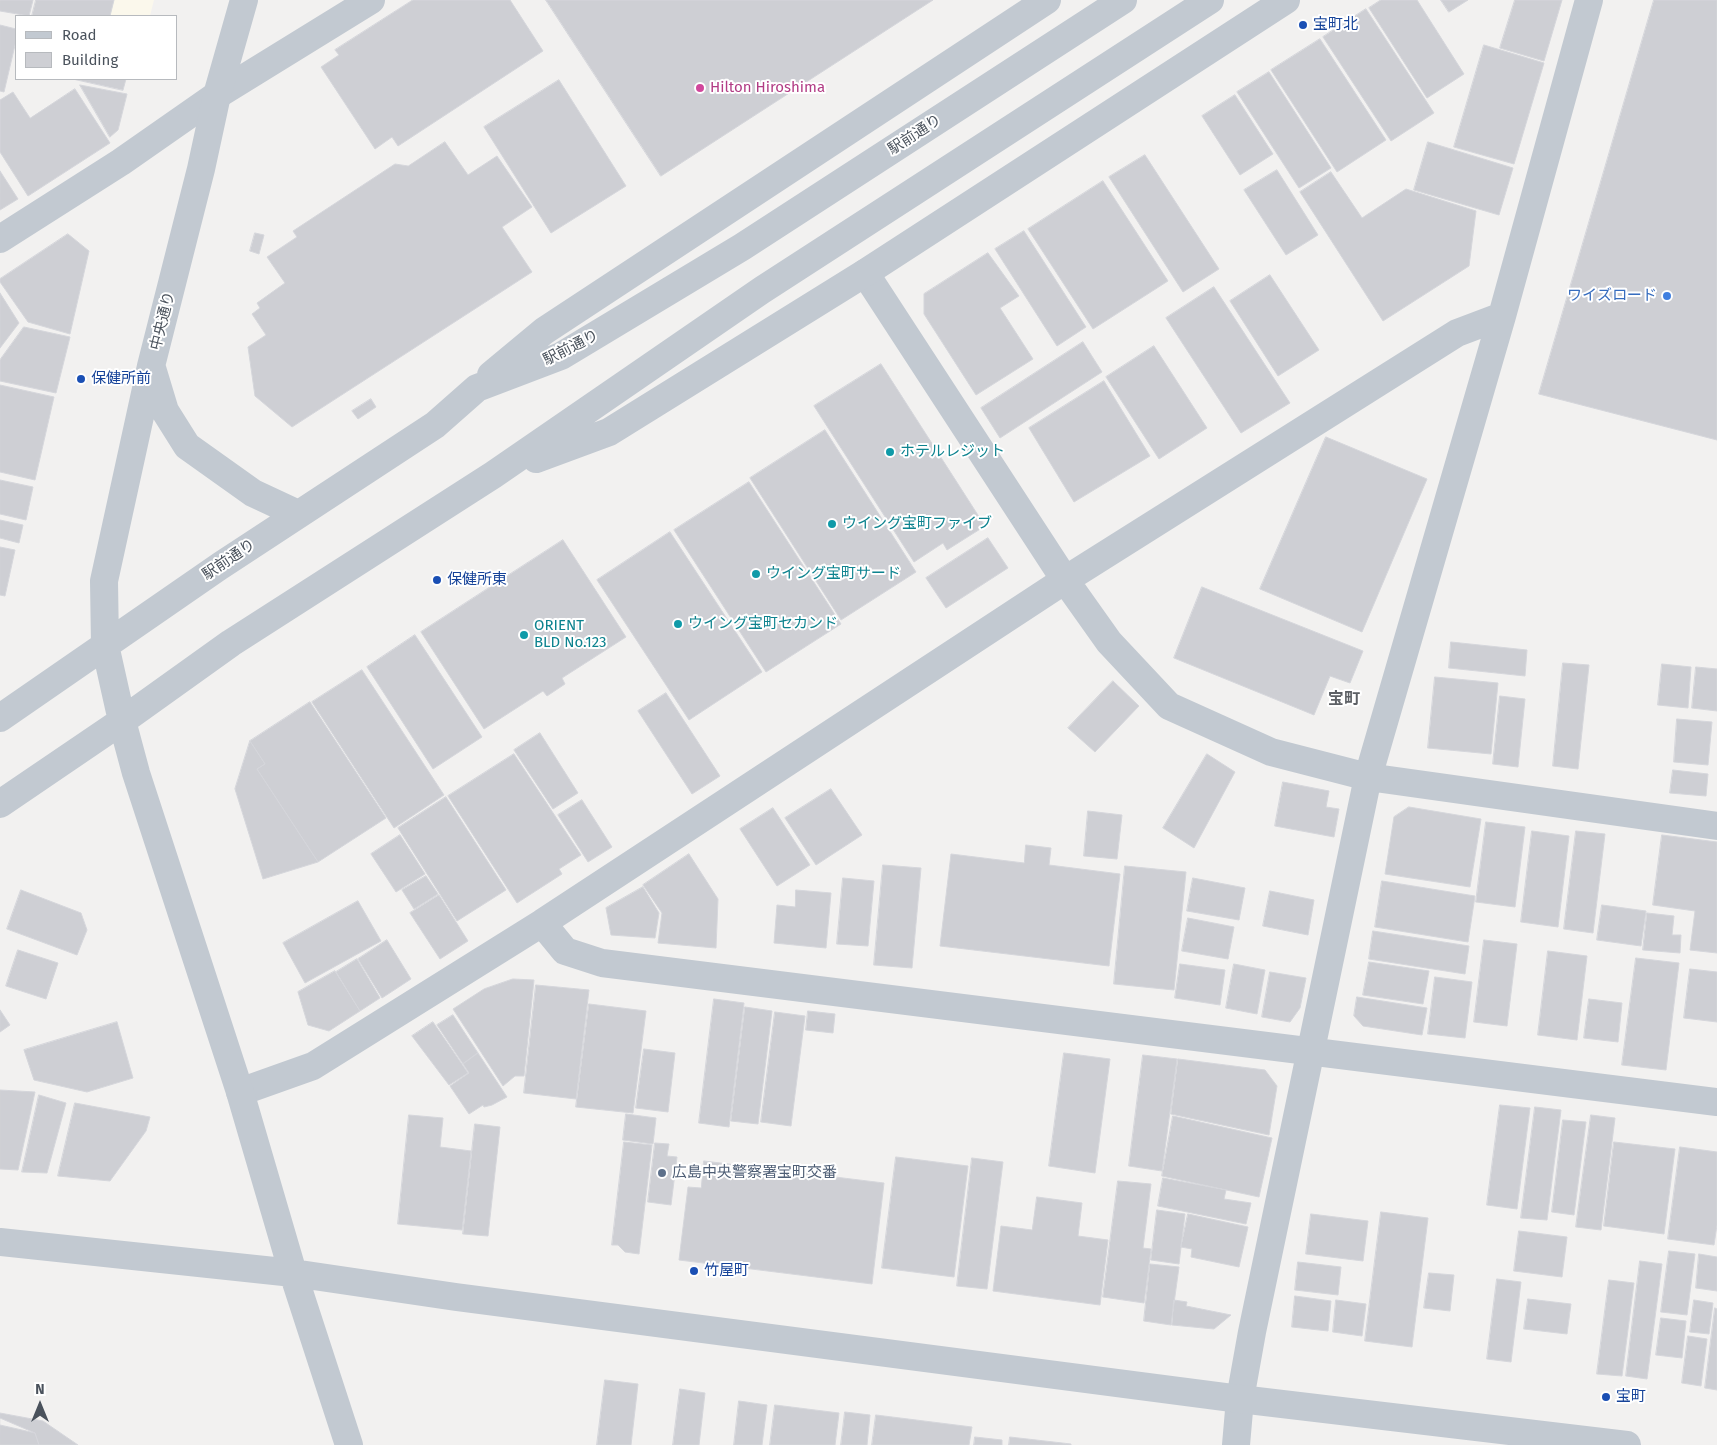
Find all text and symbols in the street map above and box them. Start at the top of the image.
legend [15,15,178,80]
place label: 宝町北 [1313,16,1358,34]
marker: 宝町北 [1297,19,1309,31]
text: Road [62,26,97,44]
text: Building [62,51,118,69]
place label: Hilton Hiroshima [710,79,825,97]
marker: Hilton Hiroshima [694,82,706,94]
street label: 駅前通り [885,111,945,159]
place label: ワイズロード [1567,287,1657,305]
street label: 中央通り [147,290,179,352]
marker: ワイズロード [1661,290,1673,302]
street label: 駅前通り [540,326,602,370]
place label: 保健所前 [91,370,151,388]
marker: 保健所前 [75,373,87,385]
place label: ホテルレジット [900,443,1005,461]
marker: ホテルレジット [884,446,896,458]
place label: ウイング宝町ファイブ [842,515,992,533]
marker: ウイング宝町ファイブ [826,518,838,530]
street label: 駅前通り [199,536,259,584]
place label: ウイング宝町サード [766,565,901,583]
marker: ウイング宝町サード [750,568,762,580]
place label: 保健所東 [447,571,507,589]
marker: 保健所東 [431,574,443,586]
place label: ウイング宝町セカンド [688,615,838,633]
place label: ORIENT BLD No.123 [534,617,607,652]
marker: ウイング宝町セカンド [672,618,684,630]
marker: ORIENT BLD No.123 [518,629,530,641]
district label: 宝町 [1328,690,1360,710]
place label: 広島中央警察署宝町交番 [672,1164,837,1182]
marker: 広島中央警察署宝町交番 [656,1167,668,1179]
place label: 竹屋町 [704,1262,749,1280]
marker: 竹屋町 [688,1265,700,1277]
north arrow [15,1380,65,1430]
text: N [35,1381,45,1398]
place label: 宝町 [1616,1388,1646,1406]
marker: 宝町 [1600,1391,1612,1403]

